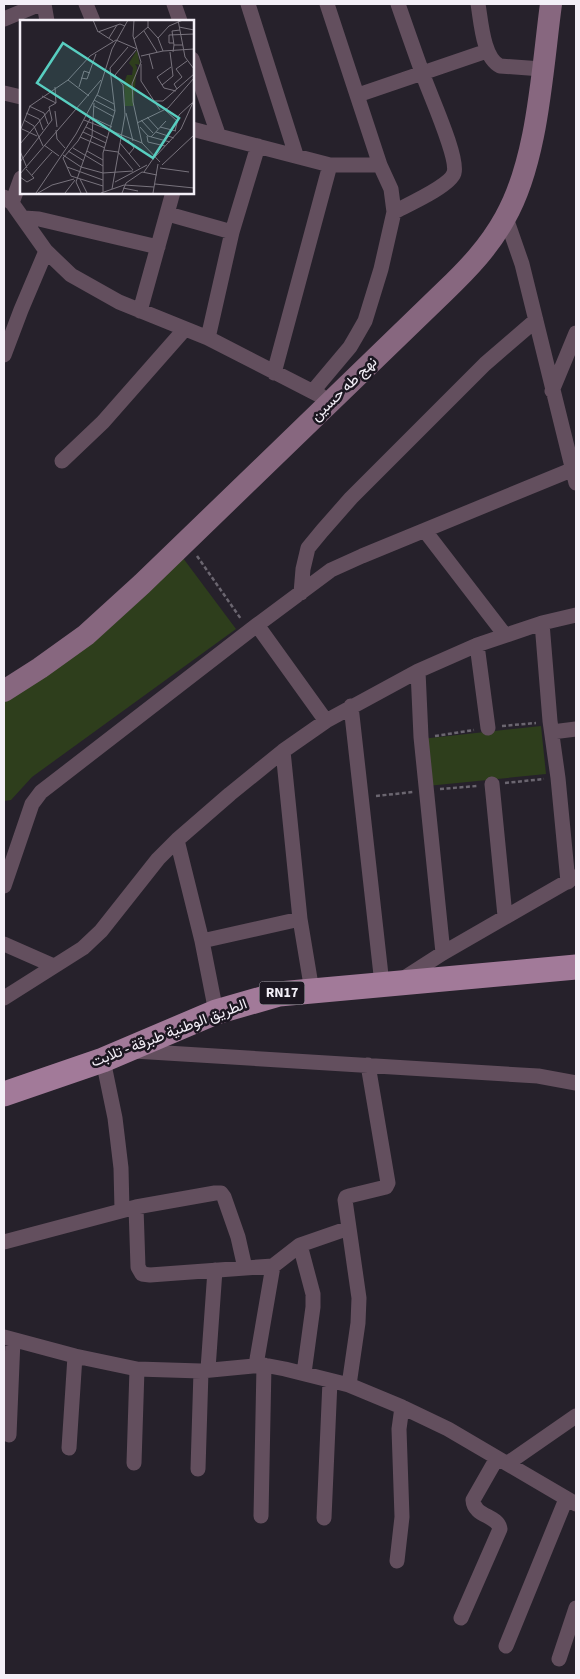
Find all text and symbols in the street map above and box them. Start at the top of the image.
inset map [20,20,194,194]
street label: نهج طه حسين [306,352,382,426]
road number: RN17 [260,981,304,1004]
street label: الطريق الوطنية طبرقة - تلابت [88,993,250,1073]

